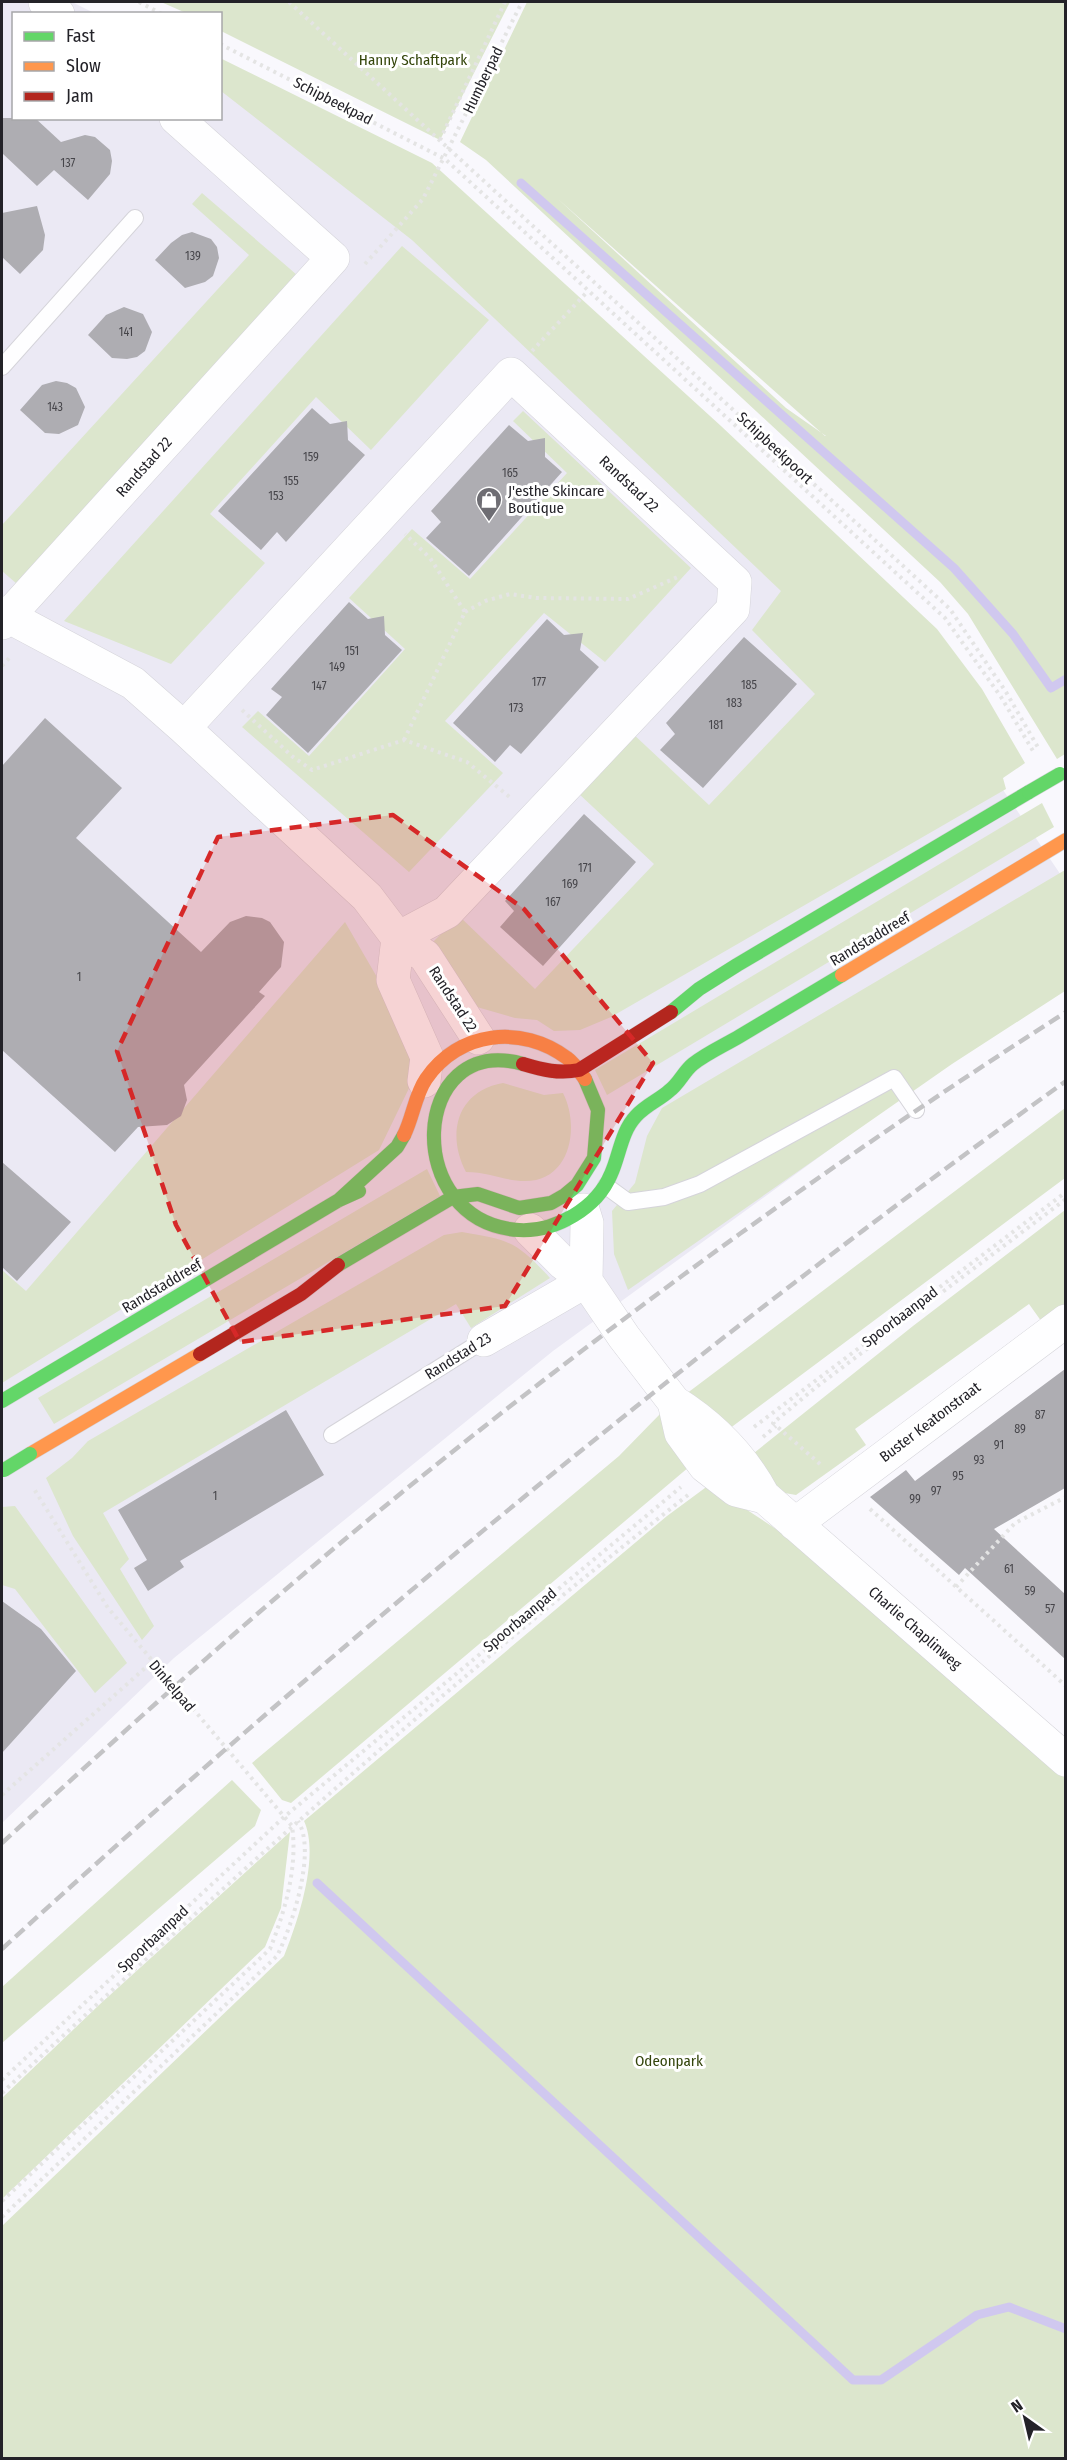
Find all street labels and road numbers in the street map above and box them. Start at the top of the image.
street label: Humberpad [459,44,507,116]
street label: Schipbeekpad [290,73,376,129]
street label: Schipbeekpoort [733,408,817,488]
street label: Randstad 22 [112,433,176,501]
street label: Randstad 22 [596,452,663,516]
street label: Randstaddreef [827,907,914,970]
street label: Randstad 22 [425,963,481,1036]
street label: Randstaddreef [119,1254,206,1317]
street label: Spoorbaanpad [859,1283,941,1351]
street label: Randstad 23 [422,1328,495,1383]
street label: Buster Keatonstraat [876,1378,984,1466]
street label: Charlie Chaplinweg [865,1583,965,1673]
street label: Spoorbaanpad [480,1584,560,1656]
street label: Dinkelpad [145,1657,199,1715]
street label: Spoorbaanpad [114,1902,192,1976]

